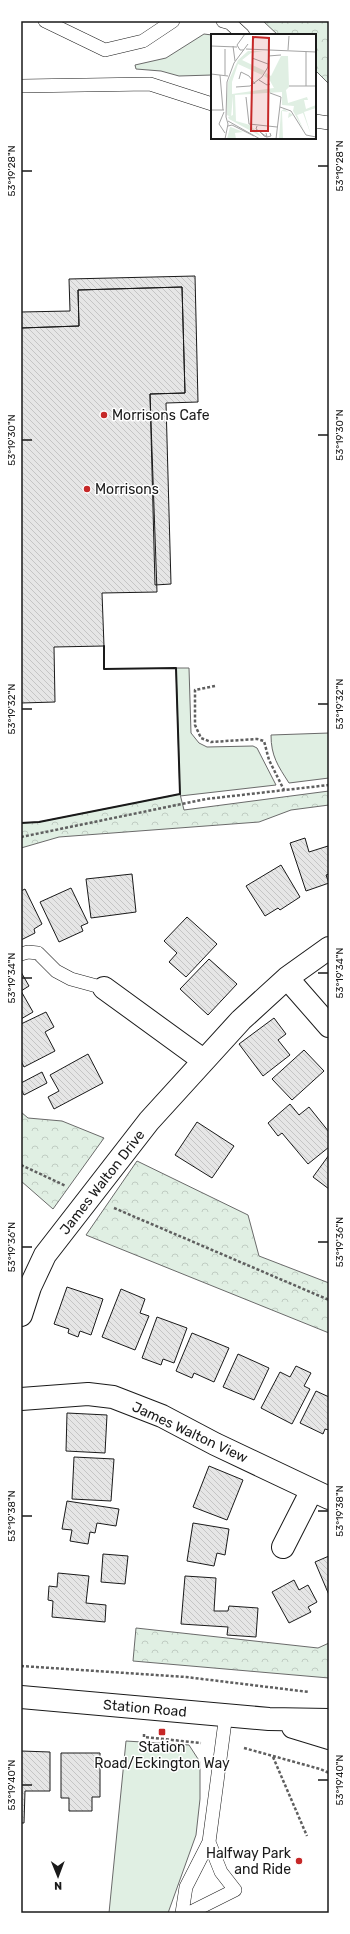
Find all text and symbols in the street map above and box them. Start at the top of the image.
inset map [211,34,316,139]
text: 53°19'28"N [334,140,346,192]
text: 53°19'28"N [6,145,18,197]
place label: Morrisons Cafe [112,407,210,424]
text: 53°19'30"N [334,409,346,461]
marker: Morrisons Cafe [99,410,109,420]
text: 53°19'30"N [6,414,18,466]
place label: Morrisons [95,481,159,498]
marker: Morrisons [82,484,92,494]
text: 53°19'32"N [334,679,346,729]
text: 53°19'32"N [6,684,18,734]
text: 53°19'34"N [334,948,346,998]
text: 53°19'34"N [6,953,18,1003]
street label: James Walton Drive [56,1126,149,1238]
text: 53°19'36"N [334,1217,346,1267]
text: 53°19'36"N [6,1222,18,1272]
street label: James Walton View [129,1398,250,1467]
text: 53°19'38"N [334,1485,346,1537]
text: 53°19'38"N [6,1490,18,1542]
street label: Station Road [102,1696,187,1721]
marker: Station Road/Eckington Way [157,1727,167,1737]
place label: Station Road/Eckington Way [94,1739,230,1772]
text: 53°19'40"N [334,1754,346,1805]
text: 53°19'40"N [6,1759,18,1810]
place label: Halfway Park and Ride [206,1845,292,1878]
north arrow [38,1856,78,1896]
marker: Halfway Park and Ride [294,1856,304,1866]
text: N [54,1879,62,1892]

